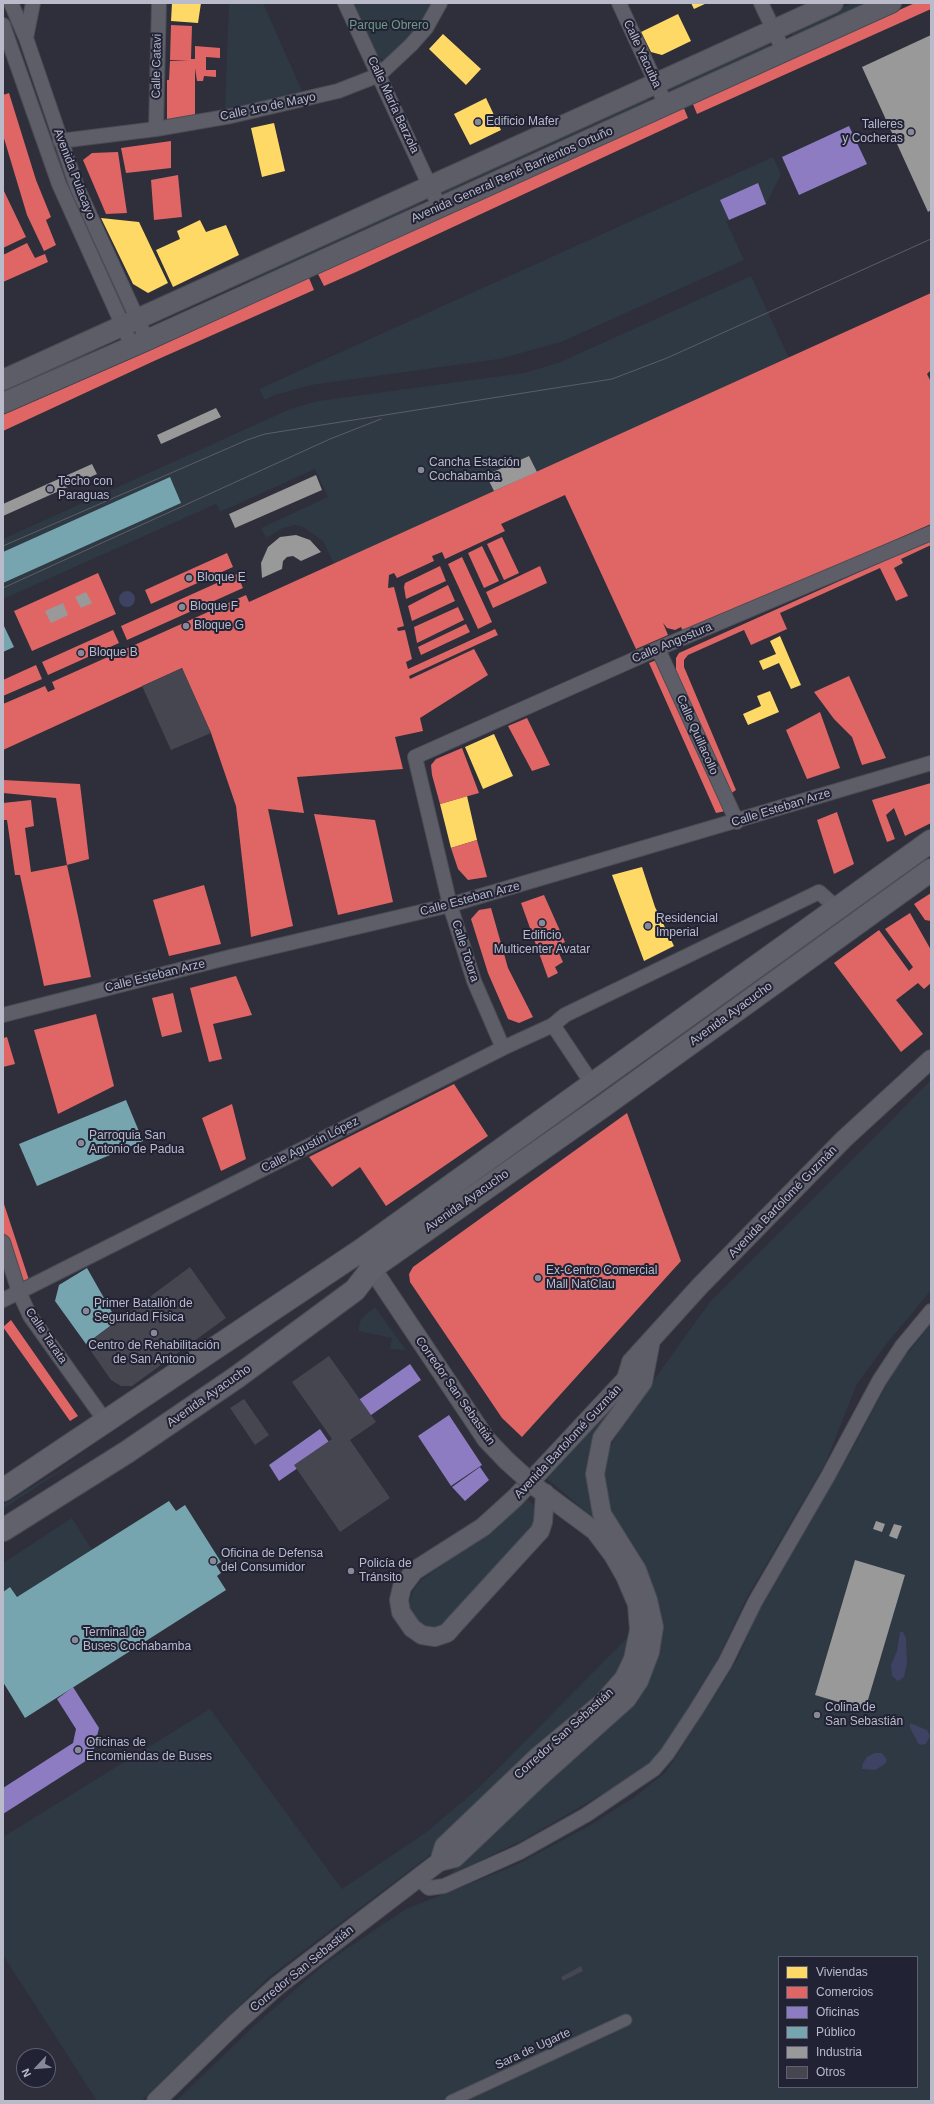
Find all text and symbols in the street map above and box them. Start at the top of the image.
street label: Calle Yacuiba [620,18,664,90]
park label: Parque Obrero [349,19,429,33]
street label: Calle Catavi [149,34,165,98]
street label: Calle María Barzola [364,54,422,156]
street label: Calle 1ro de Mayo [219,90,317,124]
place label: Edificio Mafer [486,115,559,129]
marker: Edificio Mafer [473,117,483,127]
place label: Talleres y Cocheras [842,118,903,146]
street label: Avenida General René Barrientos Ortuño [409,124,615,226]
street label: Avenida Pulacayo [50,127,98,221]
marker: Talleres y Cocheras [906,127,916,137]
place label: Cancha Estación Cochabamba [429,456,520,484]
marker: Cancha Estación Cochabamba [416,465,426,475]
place label: Techo con Paraguas [58,475,113,503]
marker: Techo con Paraguas [45,484,55,494]
place label: Bloque E [197,571,246,585]
marker: Bloque E [184,573,194,583]
place label: Bloque F [190,600,238,614]
marker: Bloque F [177,602,187,612]
place label: Bloque G [194,619,244,633]
street label: Calle Angostura [630,620,714,666]
marker: Bloque G [181,621,191,631]
place label: Bloque B [89,646,138,660]
marker: Bloque B [76,648,86,658]
street label: Calle Quillacollo [673,693,721,777]
street label: Calle Esteban Arze [730,786,832,830]
street label: Calle Esteban Arze [419,879,521,919]
place label: Residencial Imperial [656,912,718,940]
street label: Calle Totora [448,918,482,984]
marker: Edificio Multicenter Avatar [537,918,547,928]
marker: Residencial Imperial [643,921,653,931]
place label: Edificio Multicenter Avatar [494,929,590,957]
street label: Calle Esteban Arze [103,957,207,995]
street label: Avenida Ayacucho [687,979,775,1049]
street label: Calle Agustín López [259,1114,361,1176]
place label: Parroquia San Antonio de Padua [89,1129,184,1157]
marker: Parroquia San Antonio de Padua [76,1138,86,1148]
street label: Avenida Bartolomé Guzmán [726,1143,840,1261]
street label: Avenida Ayacucho [422,1167,512,1235]
place label: Ex-Centro Comercial Mall NatClau [546,1264,657,1292]
marker: Ex-Centro Comercial Mall NatClau [533,1273,543,1283]
place label: Primer Batallón de Seguridad Física [94,1297,193,1325]
street label: Calle Tarata [22,1305,70,1367]
marker: Primer Batallón de Seguridad Física [81,1306,91,1316]
marker: Centro de Rehabilitación de San Antonio [149,1328,159,1338]
street label: Corredor San Sebastián [412,1334,498,1448]
place label: Centro de Rehabilitación de San Antonio [88,1339,220,1367]
street label: Avenida Ayacucho [164,1362,254,1430]
street label: Avenida Bartolomé Guzmán [512,1382,624,1502]
place label: Oficina de Defensa del Consumidor [221,1547,323,1575]
marker: Oficina de Defensa del Consumidor [208,1556,218,1566]
place label: Policía de Tránsito [359,1557,412,1585]
marker: Policía de Tránsito [346,1566,356,1576]
place label: Terminal de Buses Cochabamba [83,1626,191,1654]
marker: Terminal de Buses Cochabamba [70,1635,80,1645]
street label: Corredor San Sebastián [511,1686,617,1782]
place label: Colina de San Sebastián [825,1701,903,1729]
marker: Colina de San Sebastián [812,1710,822,1720]
place label: Oficinas de Encomiendas de Buses [86,1736,212,1764]
marker: Oficinas de Encomiendas de Buses [73,1745,83,1755]
street label: Corredor San Sebastián [247,1923,357,2015]
legend [778,1956,918,2088]
text: Viviendas [816,1965,868,1979]
text: Comercios [816,1985,873,1999]
text: Oficinas [816,2005,859,2019]
street label: Sara de Ugarte [493,2025,573,2073]
text: Público [816,2025,855,2039]
text: Industria [816,2045,862,2059]
north arrow [16,2048,56,2088]
text: Otros [816,2065,845,2079]
text: N [19,2067,33,2079]

